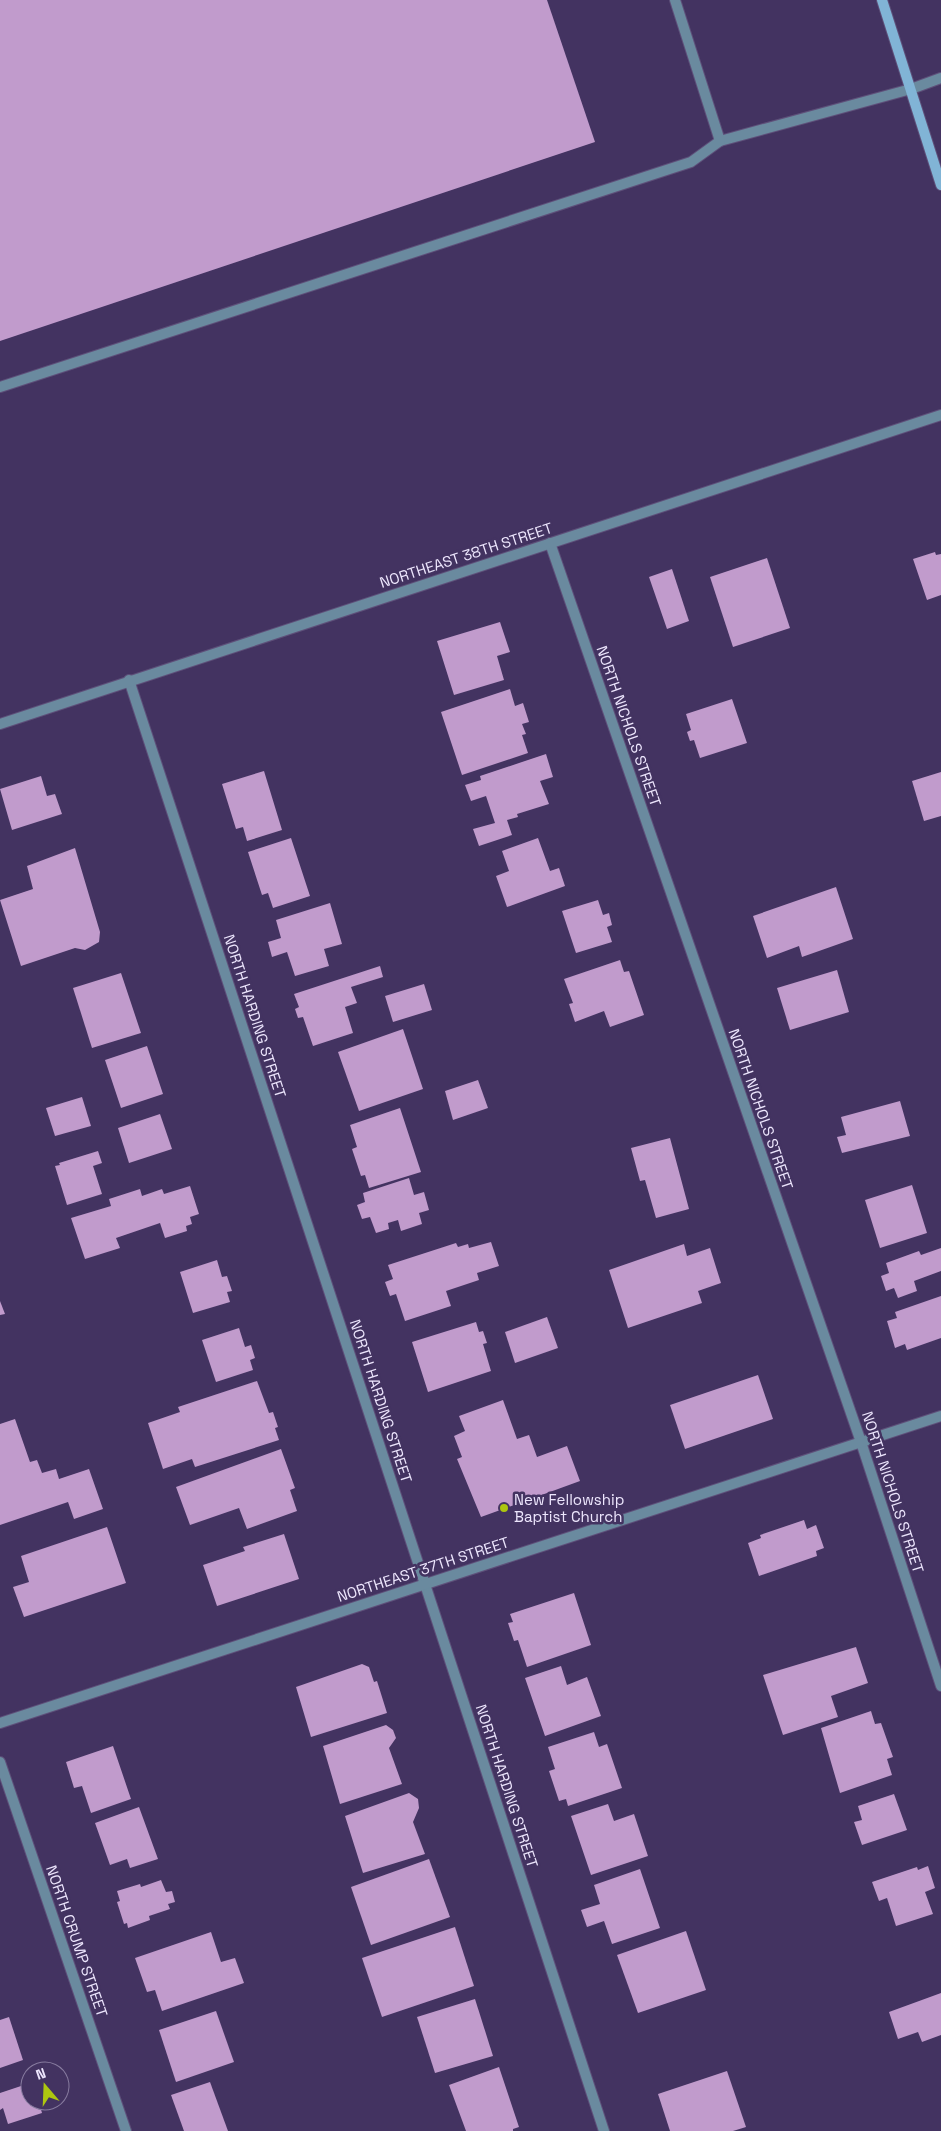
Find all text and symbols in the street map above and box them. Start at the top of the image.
street label: NORTHEAST 38TH STREET [377,518,555,592]
street label: NORTH NICHOLS STREET [593,643,666,809]
street label: NORTH HARDING STREET [220,932,290,1100]
street label: NORTH NICHOLS STREET [725,1026,798,1192]
street label: NORTH HARDING STREET [346,1317,416,1485]
street label: NORTH NICHOLS STREET [858,1409,928,1575]
place label: New Fellowship Baptist Church [514,1490,624,1526]
marker: New Fellowship Baptist Church [498,1502,510,1514]
street label: NORTHEAST 37TH STREET [335,1532,512,1606]
street label: NORTH HARDING STREET [472,1702,542,1870]
street label: NORTH CRUMP STREET [42,1863,112,2020]
north arrow [20,2061,70,2111]
text: N [33,2064,48,2084]

